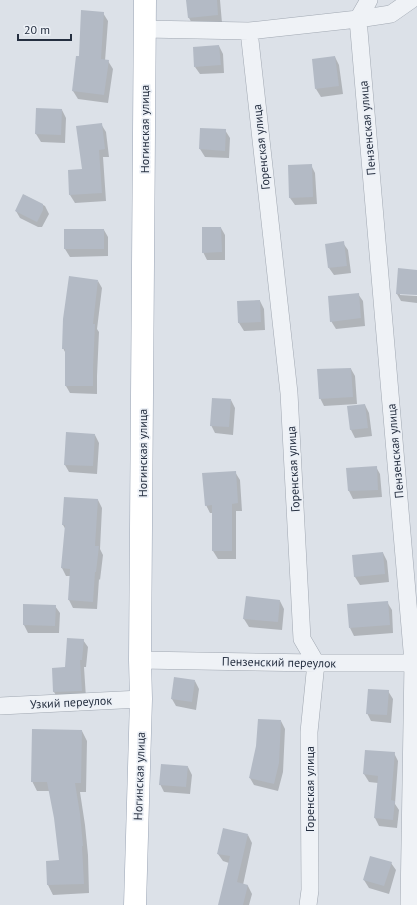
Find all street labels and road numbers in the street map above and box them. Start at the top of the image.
street label: Пензенская улица [355,80,379,176]
street label: Ногинская улица [137,85,152,173]
street label: Горенская улица [249,103,273,191]
street label: Пензенская улица [383,403,407,499]
street label: Ногинская улица [135,409,150,497]
street label: Горенская улица [283,426,303,512]
street label: Пензенский переулок [222,654,337,671]
street label: Узкий переулок [30,692,113,712]
street label: Ногинская улица [130,731,148,820]
street label: Горенская улица [302,746,317,832]

